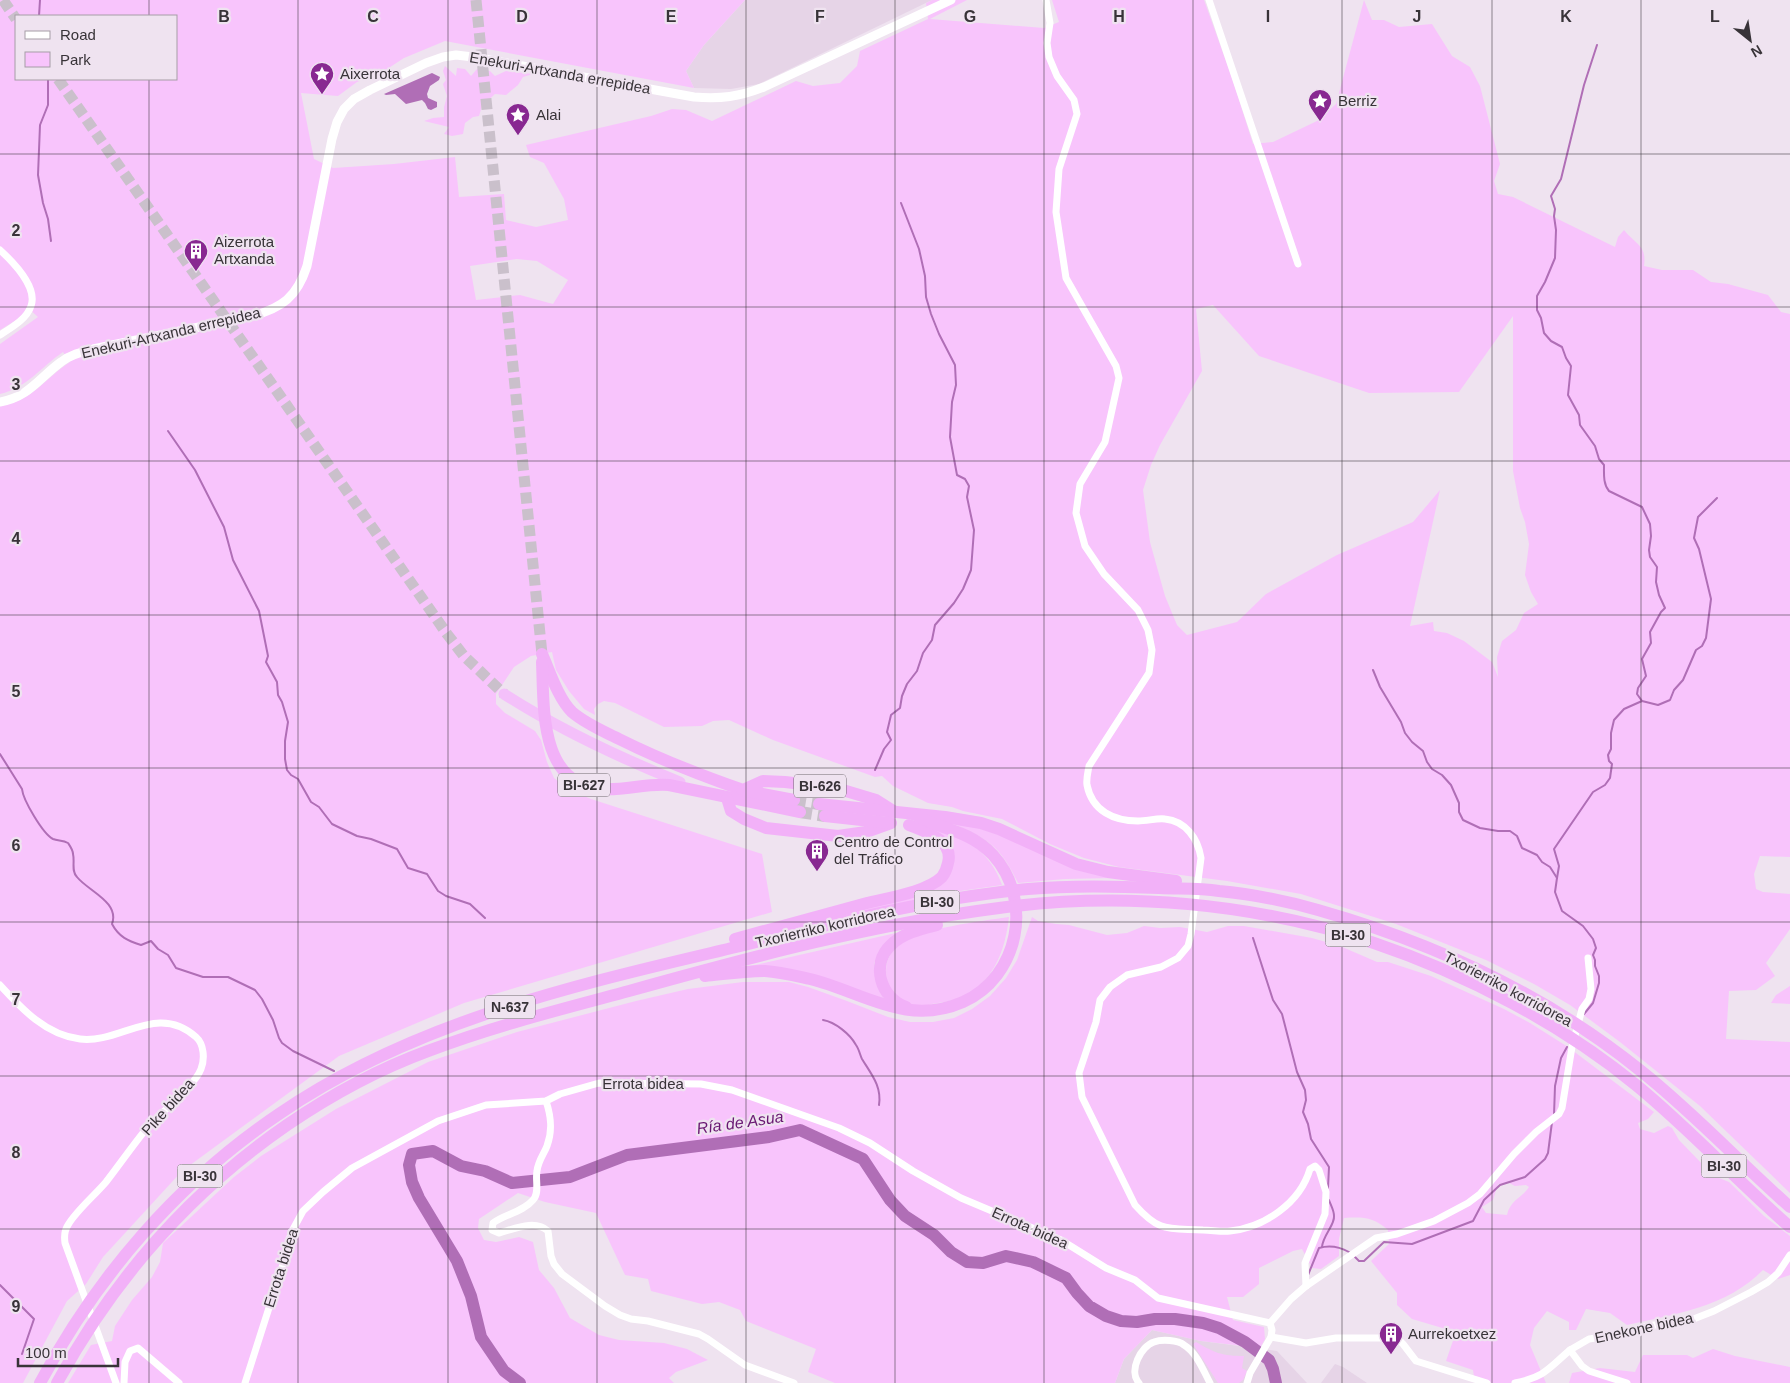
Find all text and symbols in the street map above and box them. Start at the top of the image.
text: B [218,8,230,25]
text: C [367,8,379,25]
text: D [516,8,528,25]
text: E [666,8,677,25]
text: F [815,8,825,25]
text: G [964,8,976,25]
text: H [1113,8,1125,25]
text: I [1266,8,1270,25]
text: J [1413,8,1421,25]
text: K [1560,8,1572,25]
text: L [1710,8,1720,25]
legend [15,15,178,80]
north arrow [1725,15,1775,65]
text: Road [60,26,96,43]
text: N [1748,42,1765,61]
street label: Enekuri-Artxanda errepidea [468,48,653,97]
text: Park [60,51,91,68]
place icon: Aixerrota [309,61,335,95]
place label: Aixerrota [340,65,401,82]
place icon: Berriz [1307,88,1333,122]
place label: Berriz [1338,92,1377,109]
place icon: Alai [505,102,531,136]
place label: Alai [536,106,561,123]
text: 2 [12,222,21,239]
place label: Aizerrota Artxanda [214,233,275,267]
building icon: Aizerrota Artxanda [183,238,209,272]
street label: Enekuri-Artxanda errepidea [80,303,263,361]
text: 3 [12,376,21,393]
text: 4 [12,530,21,547]
text: 5 [12,683,21,700]
road number: BI-627 [558,774,610,796]
road number: BI-626 [794,774,846,798]
place label: Centro de Control del Tráfico [834,833,952,867]
text: 6 [12,837,21,854]
building icon: Centro de Control del Tráfico [804,838,830,872]
road number: BI-30 [914,890,960,914]
street label: Txorierriko korridorea [754,902,897,951]
road number: BI-30 [1326,924,1370,946]
street label: Txorierriko korridorea [1441,948,1576,1030]
text: 7 [12,991,21,1008]
road number: N-637 [485,996,535,1019]
street label: Pike bidea [138,1074,198,1138]
street label: Errota bidea [602,1075,685,1092]
water label: Ría de Asua [696,1108,785,1137]
text: 8 [12,1144,21,1161]
road number: BI-30 [1702,1154,1746,1178]
road number: BI-30 [178,1164,222,1188]
street label: Errota bidea [989,1203,1072,1252]
street label: Errota bidea [260,1226,301,1309]
text: 9 [12,1298,21,1315]
street label: Enekone bidea [1593,1309,1695,1346]
building icon: Aurrekoetxez [1378,1321,1404,1355]
place label: Aurrekoetxez [1408,1325,1496,1342]
scale bar [18,1336,118,1368]
text: 100 m [25,1344,67,1361]

